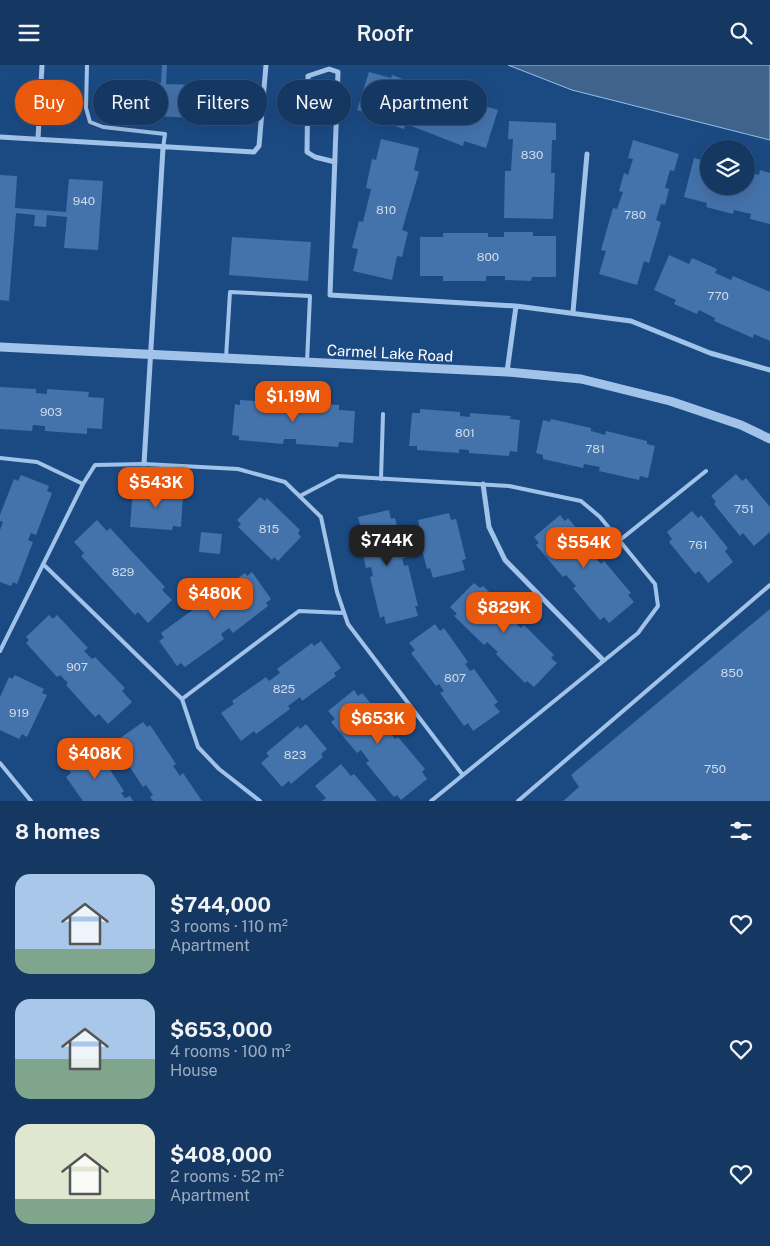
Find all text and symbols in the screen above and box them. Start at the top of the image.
icon: menu [15,19,43,47]
icon: search [727,19,755,47]
text: Roofr [356,20,414,46]
chip: Buy [15,80,83,125]
chip: Rent [93,80,168,125]
chip: Filters [178,80,267,125]
chip: New [277,80,351,125]
chip: Apartment [361,80,487,125]
map controls [700,140,755,195]
button: layers [700,140,755,195]
house number: 830 [521,148,543,162]
house number: 940 [73,194,95,208]
house number: 810 [376,203,396,217]
house number: 780 [624,208,646,222]
house number: 800 [477,250,499,264]
house number: 770 [707,289,729,303]
street label: Carmel Lake Road [326,341,454,365]
pin: $1.19M [252,381,334,423]
text: $1.19M [266,387,320,406]
house number: 903 [40,405,62,419]
house number: 801 [455,426,475,440]
house number: 781 [585,442,605,456]
pin: $543K [121,467,191,509]
text: $543K [129,473,183,492]
house number: 751 [734,502,754,516]
house number: 815 [259,522,279,536]
pin: $744K [352,525,422,567]
pin: $554K [549,527,619,569]
text: $744K [360,531,414,550]
text: $554K [557,533,611,552]
house number: 761 [688,538,708,552]
house number: 829 [112,565,134,579]
pin: $480K [180,577,250,620]
text: $480K [188,584,242,603]
pin: $829K [469,591,539,634]
text: $829K [477,598,531,617]
house number: 907 [66,660,88,674]
house number: 850 [721,666,743,680]
house number: 807 [444,671,466,685]
house number: 825 [273,682,296,696]
pin: $653K [343,703,413,745]
house number: 919 [9,706,29,720]
text: $653K [351,709,405,728]
pin: $408K [60,737,130,780]
text: $408K [68,744,122,763]
house number: 823 [284,748,306,762]
house number: 750 [704,762,726,776]
icon: filters [727,817,755,845]
text: 8 homes [15,819,100,844]
text: $744,000 [170,892,271,917]
icon: home [55,894,115,954]
icon: heart [727,910,755,938]
text: 3 rooms · 110 m² [170,917,288,936]
text: Apartment [170,936,250,955]
text: $653,000 [170,1017,273,1042]
icon: home [55,1019,115,1079]
icon: heart [727,1035,755,1063]
text: 4 rooms · 100 m² [170,1042,291,1061]
text: House [170,1061,218,1080]
text: $408,000 [170,1142,272,1167]
icon: home [55,1144,115,1204]
icon: heart [727,1160,755,1188]
text: 2 rooms · 52 m² [170,1167,284,1186]
text: Apartment [170,1186,250,1205]

